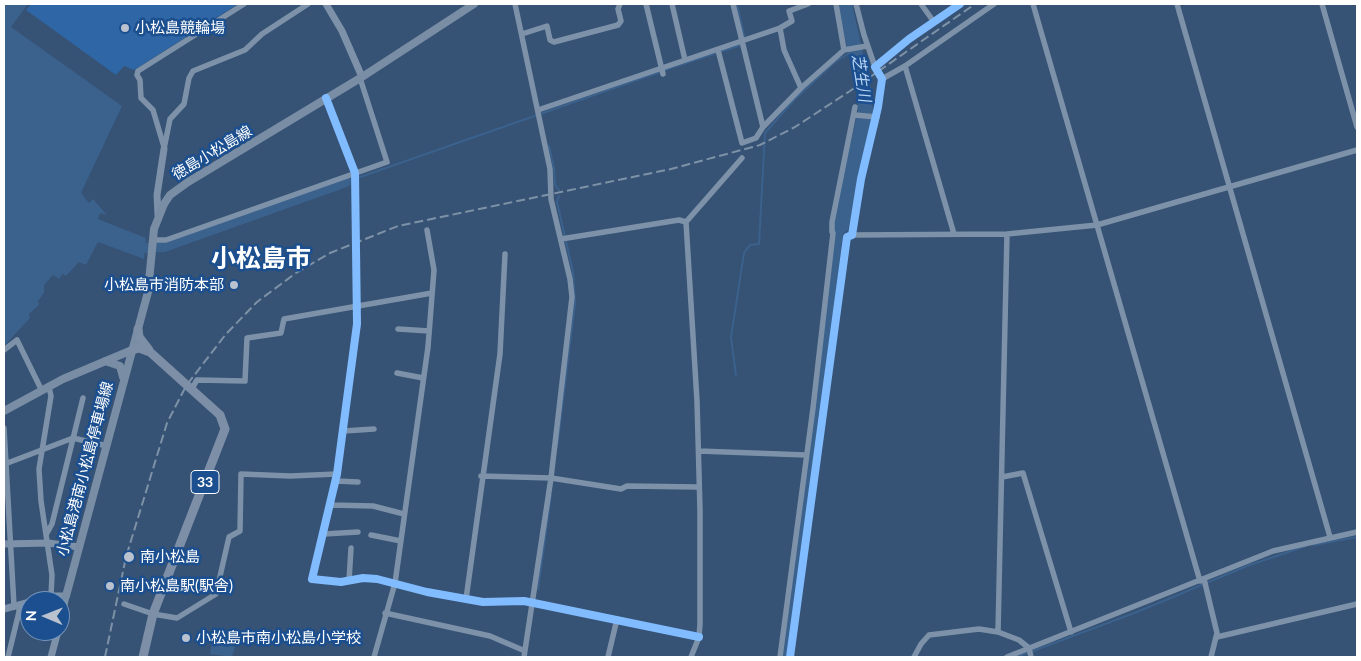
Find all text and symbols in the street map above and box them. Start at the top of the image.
place label: 小松島競輪場 [135,19,225,37]
marker: 小松島競輪場 [119,22,131,34]
water label: 芝生川 [848,53,874,103]
street label: 徳島小松島線 [169,122,255,184]
district label: 小松島市 [211,244,311,274]
place label: 小松島市消防本部 [104,276,224,294]
marker: 小松島市消防本部 [228,279,240,291]
street label: 小松島港南小松島停車場線 [53,380,117,558]
road number: 33 [191,471,219,494]
place label: 南小松島 [140,548,200,566]
marker: 南小松島 [122,550,136,564]
place label: 南小松島駅(駅舎) [120,577,233,595]
marker: 南小松島駅(駅舎) [104,580,116,592]
north arrow [20,591,70,641]
text: N [22,610,39,621]
place label: 小松島市南小松島小学校 [196,629,361,647]
marker: 小松島市南小松島小学校 [180,632,192,644]

